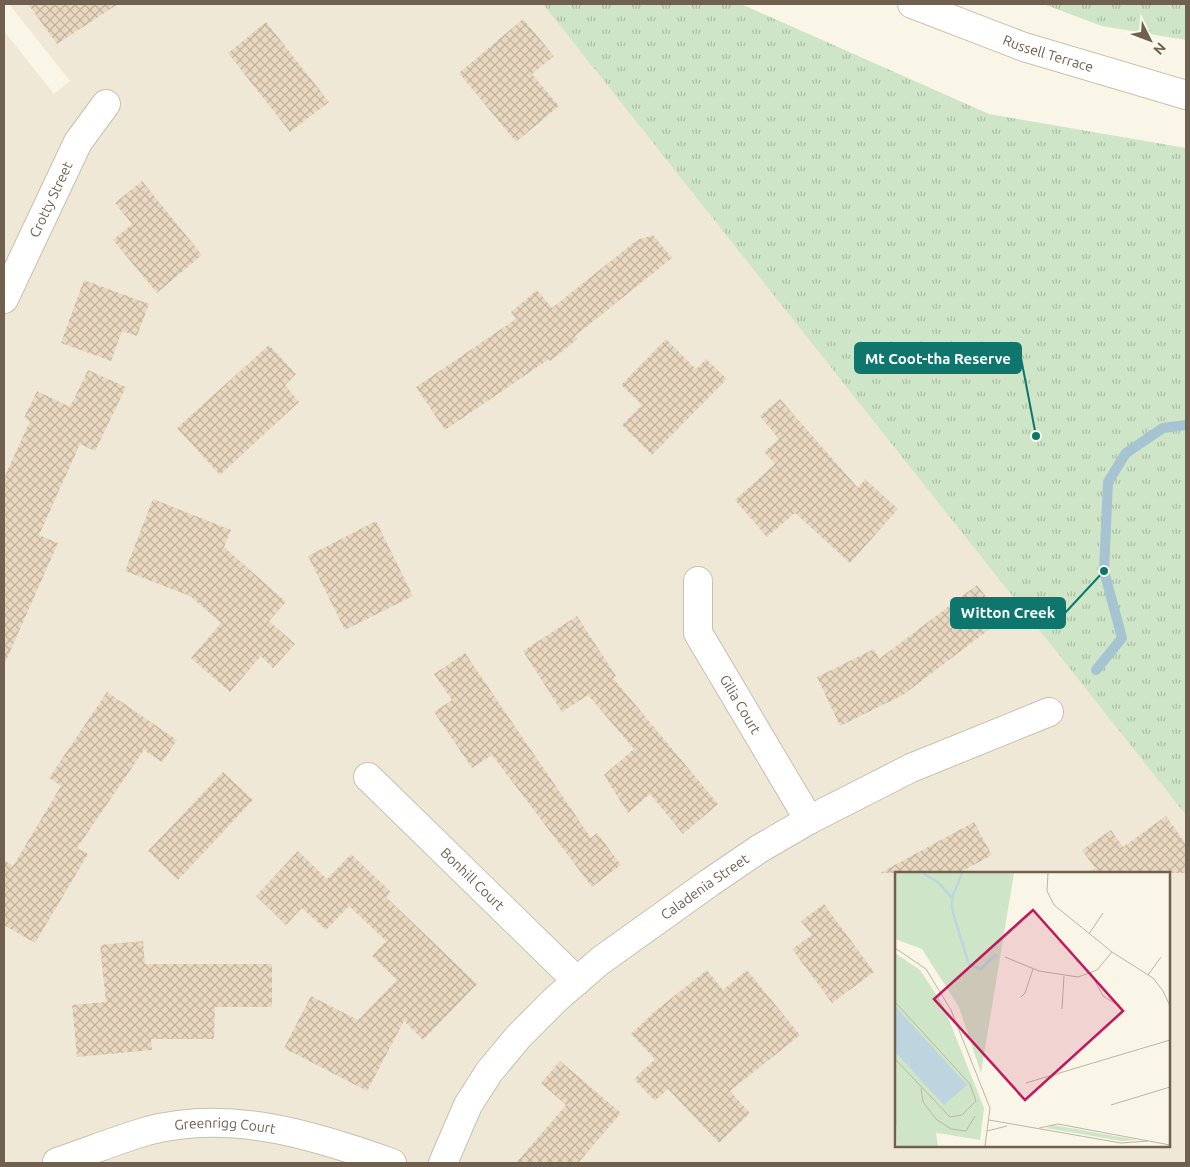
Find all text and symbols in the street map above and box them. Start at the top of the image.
north arrow [1125,15,1175,65]
street label: Russell Terrace [1001,32,1095,75]
text: N [1150,39,1169,58]
street label: Crotty Street [26,158,76,240]
callout: Mt Coot-tha Reserve [855,343,1021,373]
text: Mt Coot-tha Reserve [865,350,1011,367]
callout: Witton Creek [951,598,1065,628]
text: Witton Creek [961,604,1056,621]
street label: Gilia Court [717,672,764,737]
street label: Bonhill Court [437,844,508,914]
street label: Caladenia Street [658,850,752,923]
inset map [895,872,1170,1147]
street label: Greenrigg Court [173,1115,277,1137]

